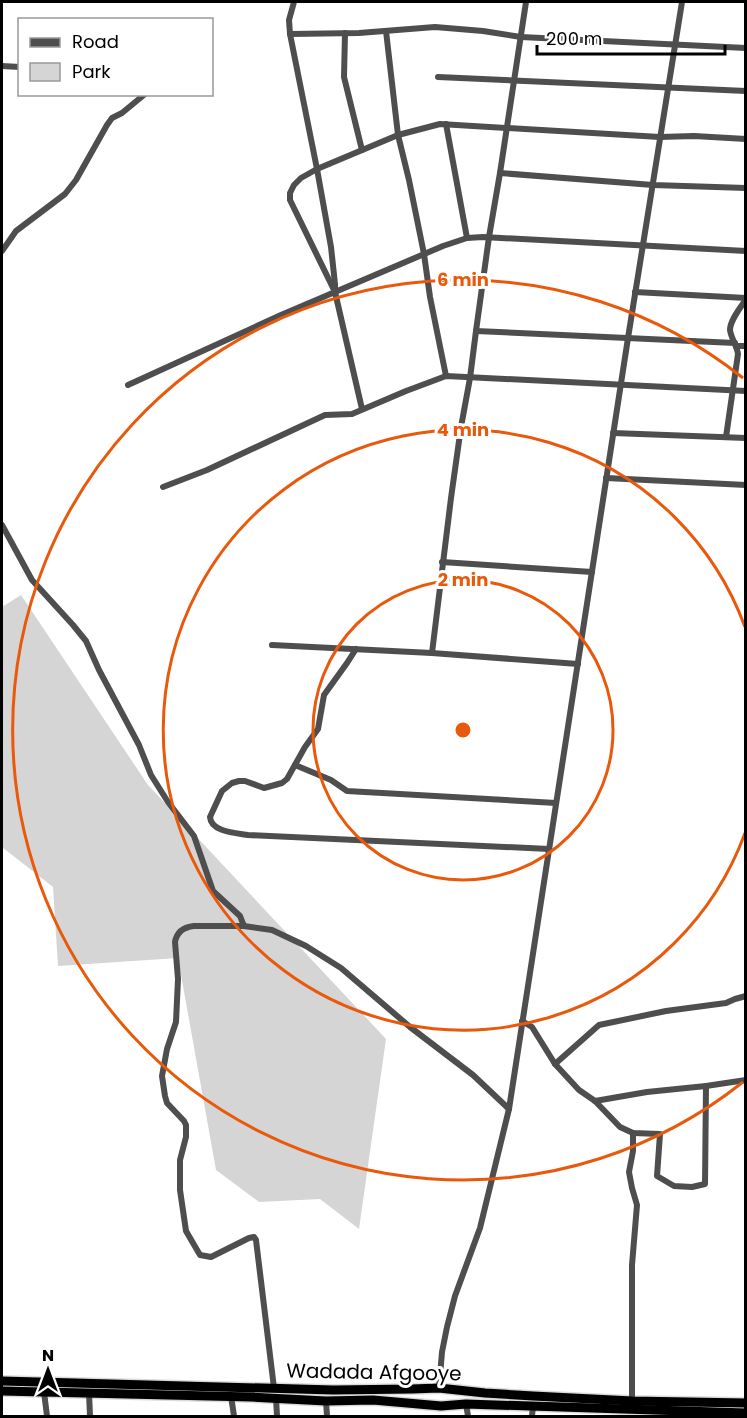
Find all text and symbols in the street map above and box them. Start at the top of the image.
legend [18,18,213,96]
scale bar [537,18,724,56]
text: 200 m [546,26,602,51]
text: Road [72,29,119,54]
text: Park [72,59,111,84]
text: 6 min [437,267,489,292]
text: 4 min [437,417,489,442]
text: 2 min [438,567,488,592]
centre of rings [453,720,473,740]
north arrow [18,1340,78,1400]
text: N [42,1344,54,1367]
street label: Wadada Afgooye [286,1356,462,1388]

